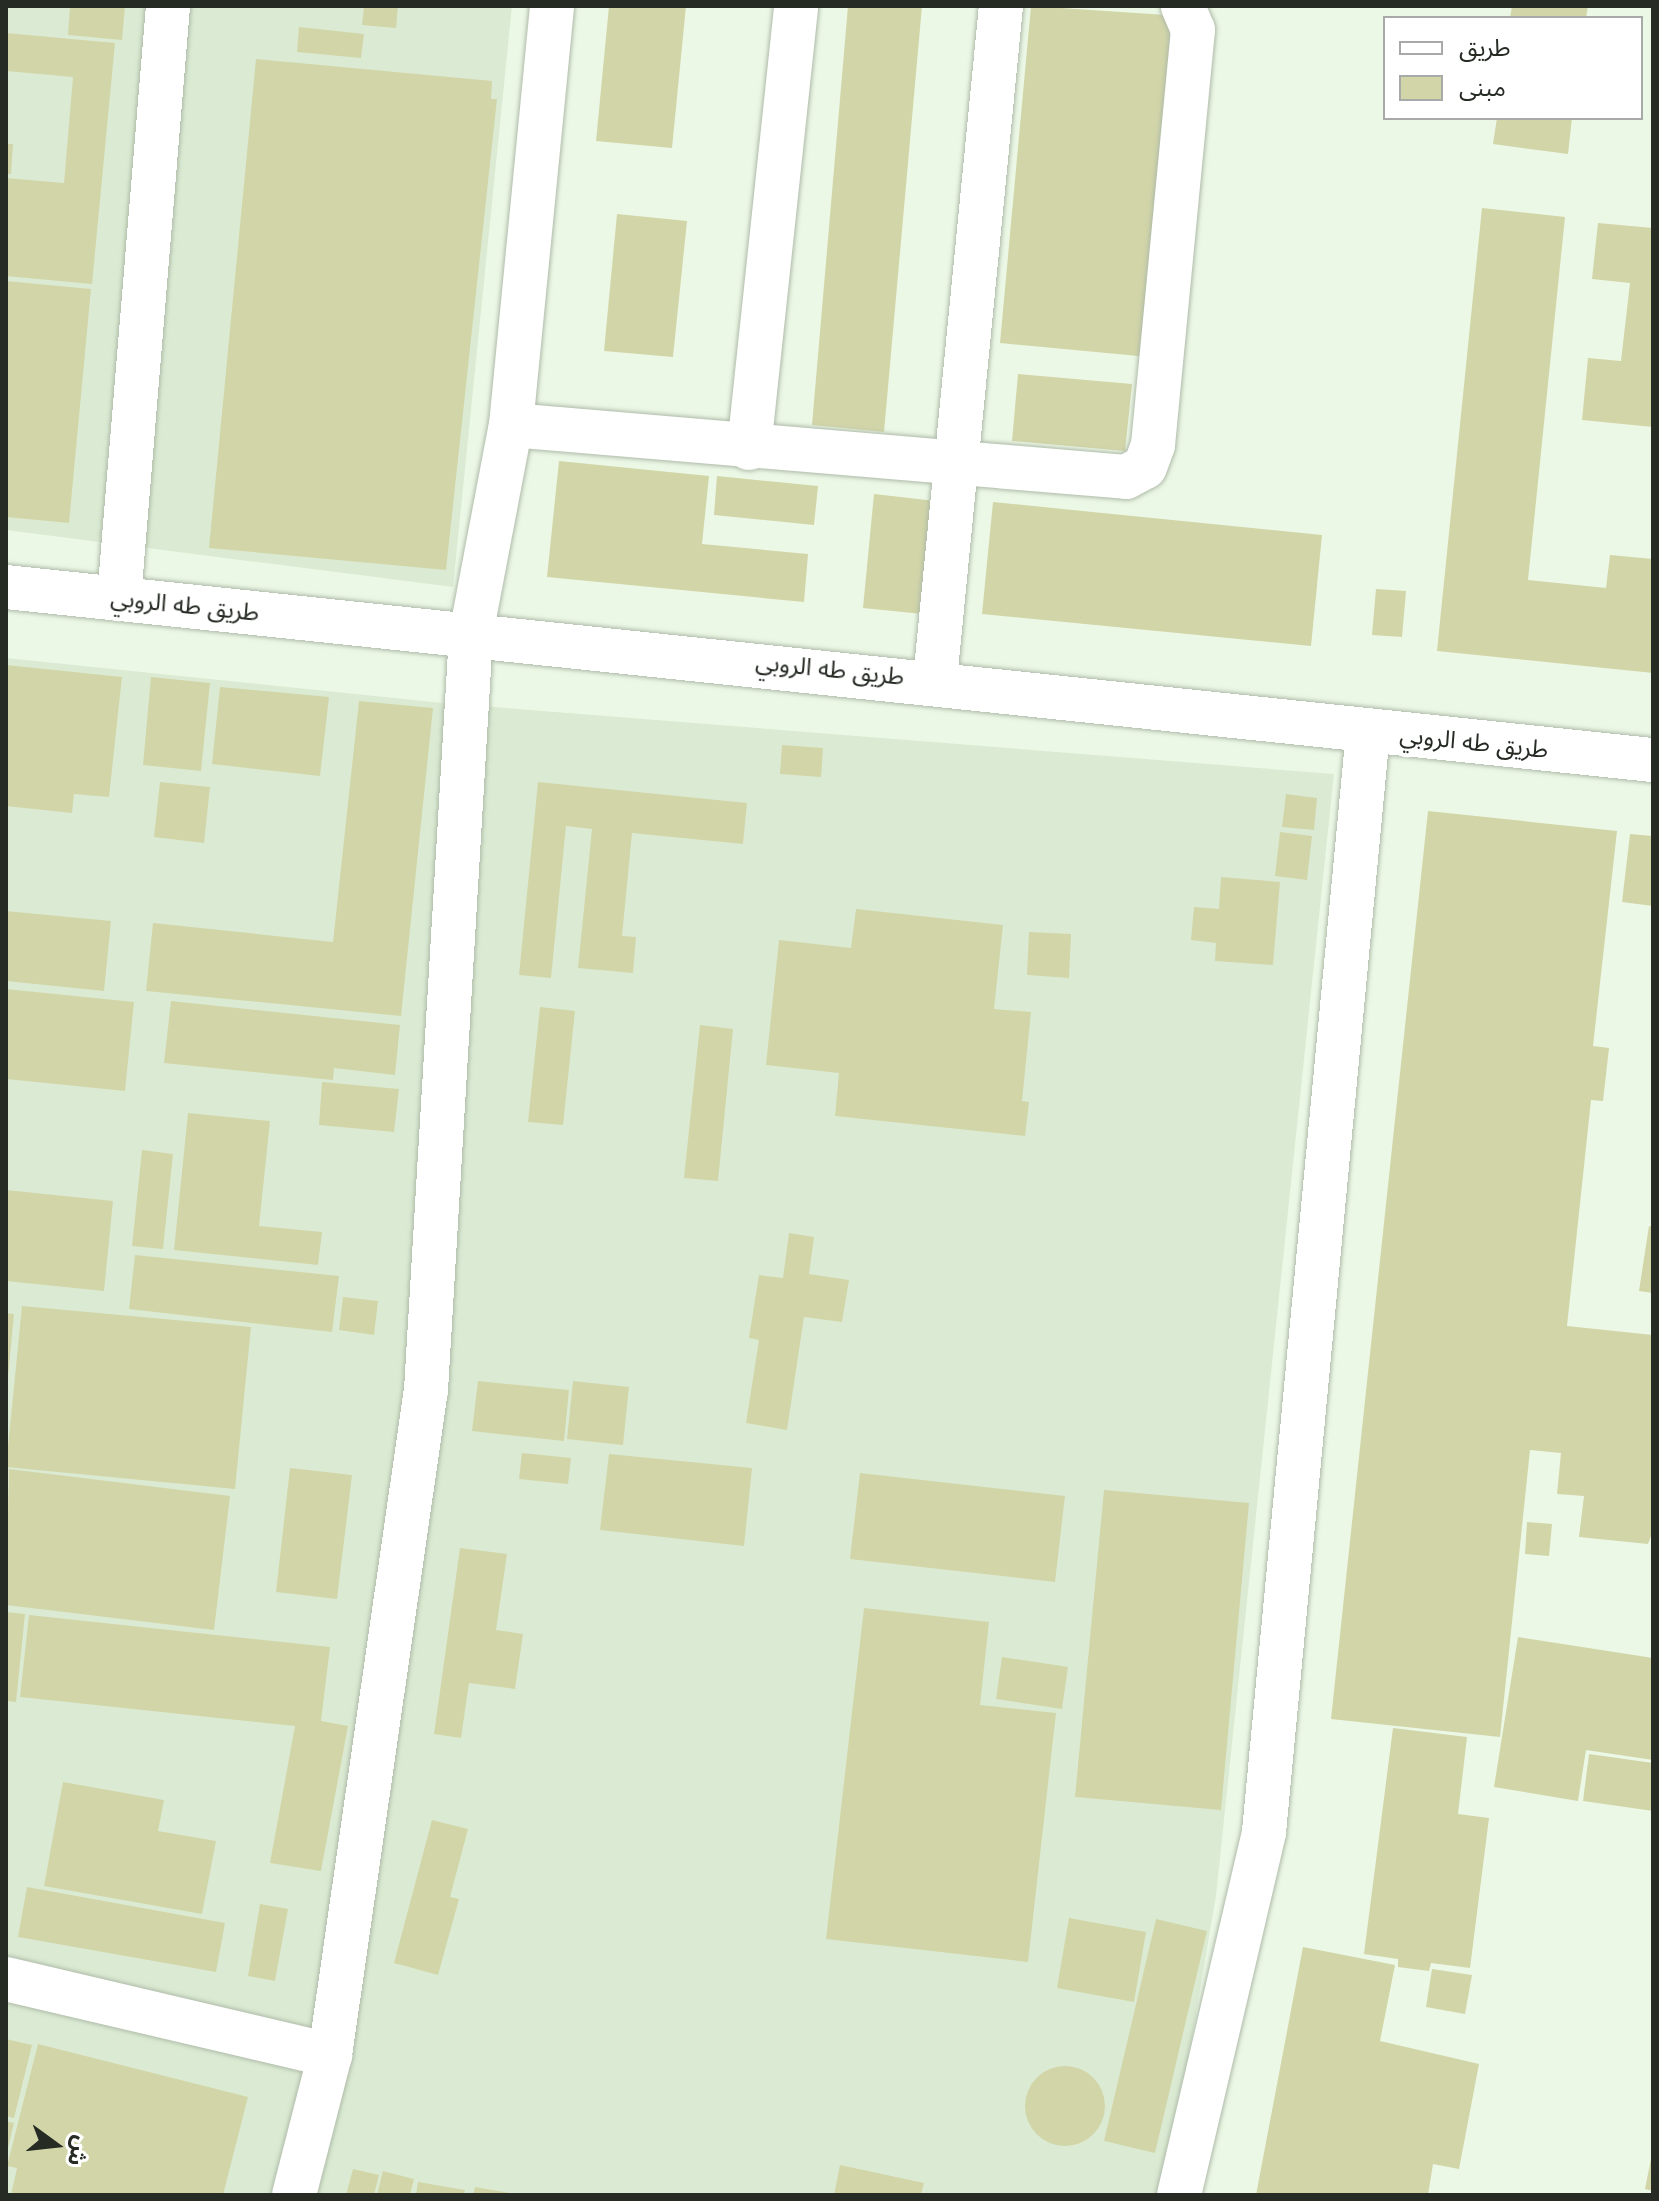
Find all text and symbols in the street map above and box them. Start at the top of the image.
legend [1383,16,1643,120]
text: طريق [1459,33,1511,62]
text: مبنى [1459,73,1506,102]
street label: طريق طه الروبي [109,583,261,627]
street label: طريق طه الروبي [754,647,906,691]
street label: طريق طه الروبي [1398,720,1550,764]
north arrow [16,2105,96,2185]
text: ش [63,2133,96,2169]

